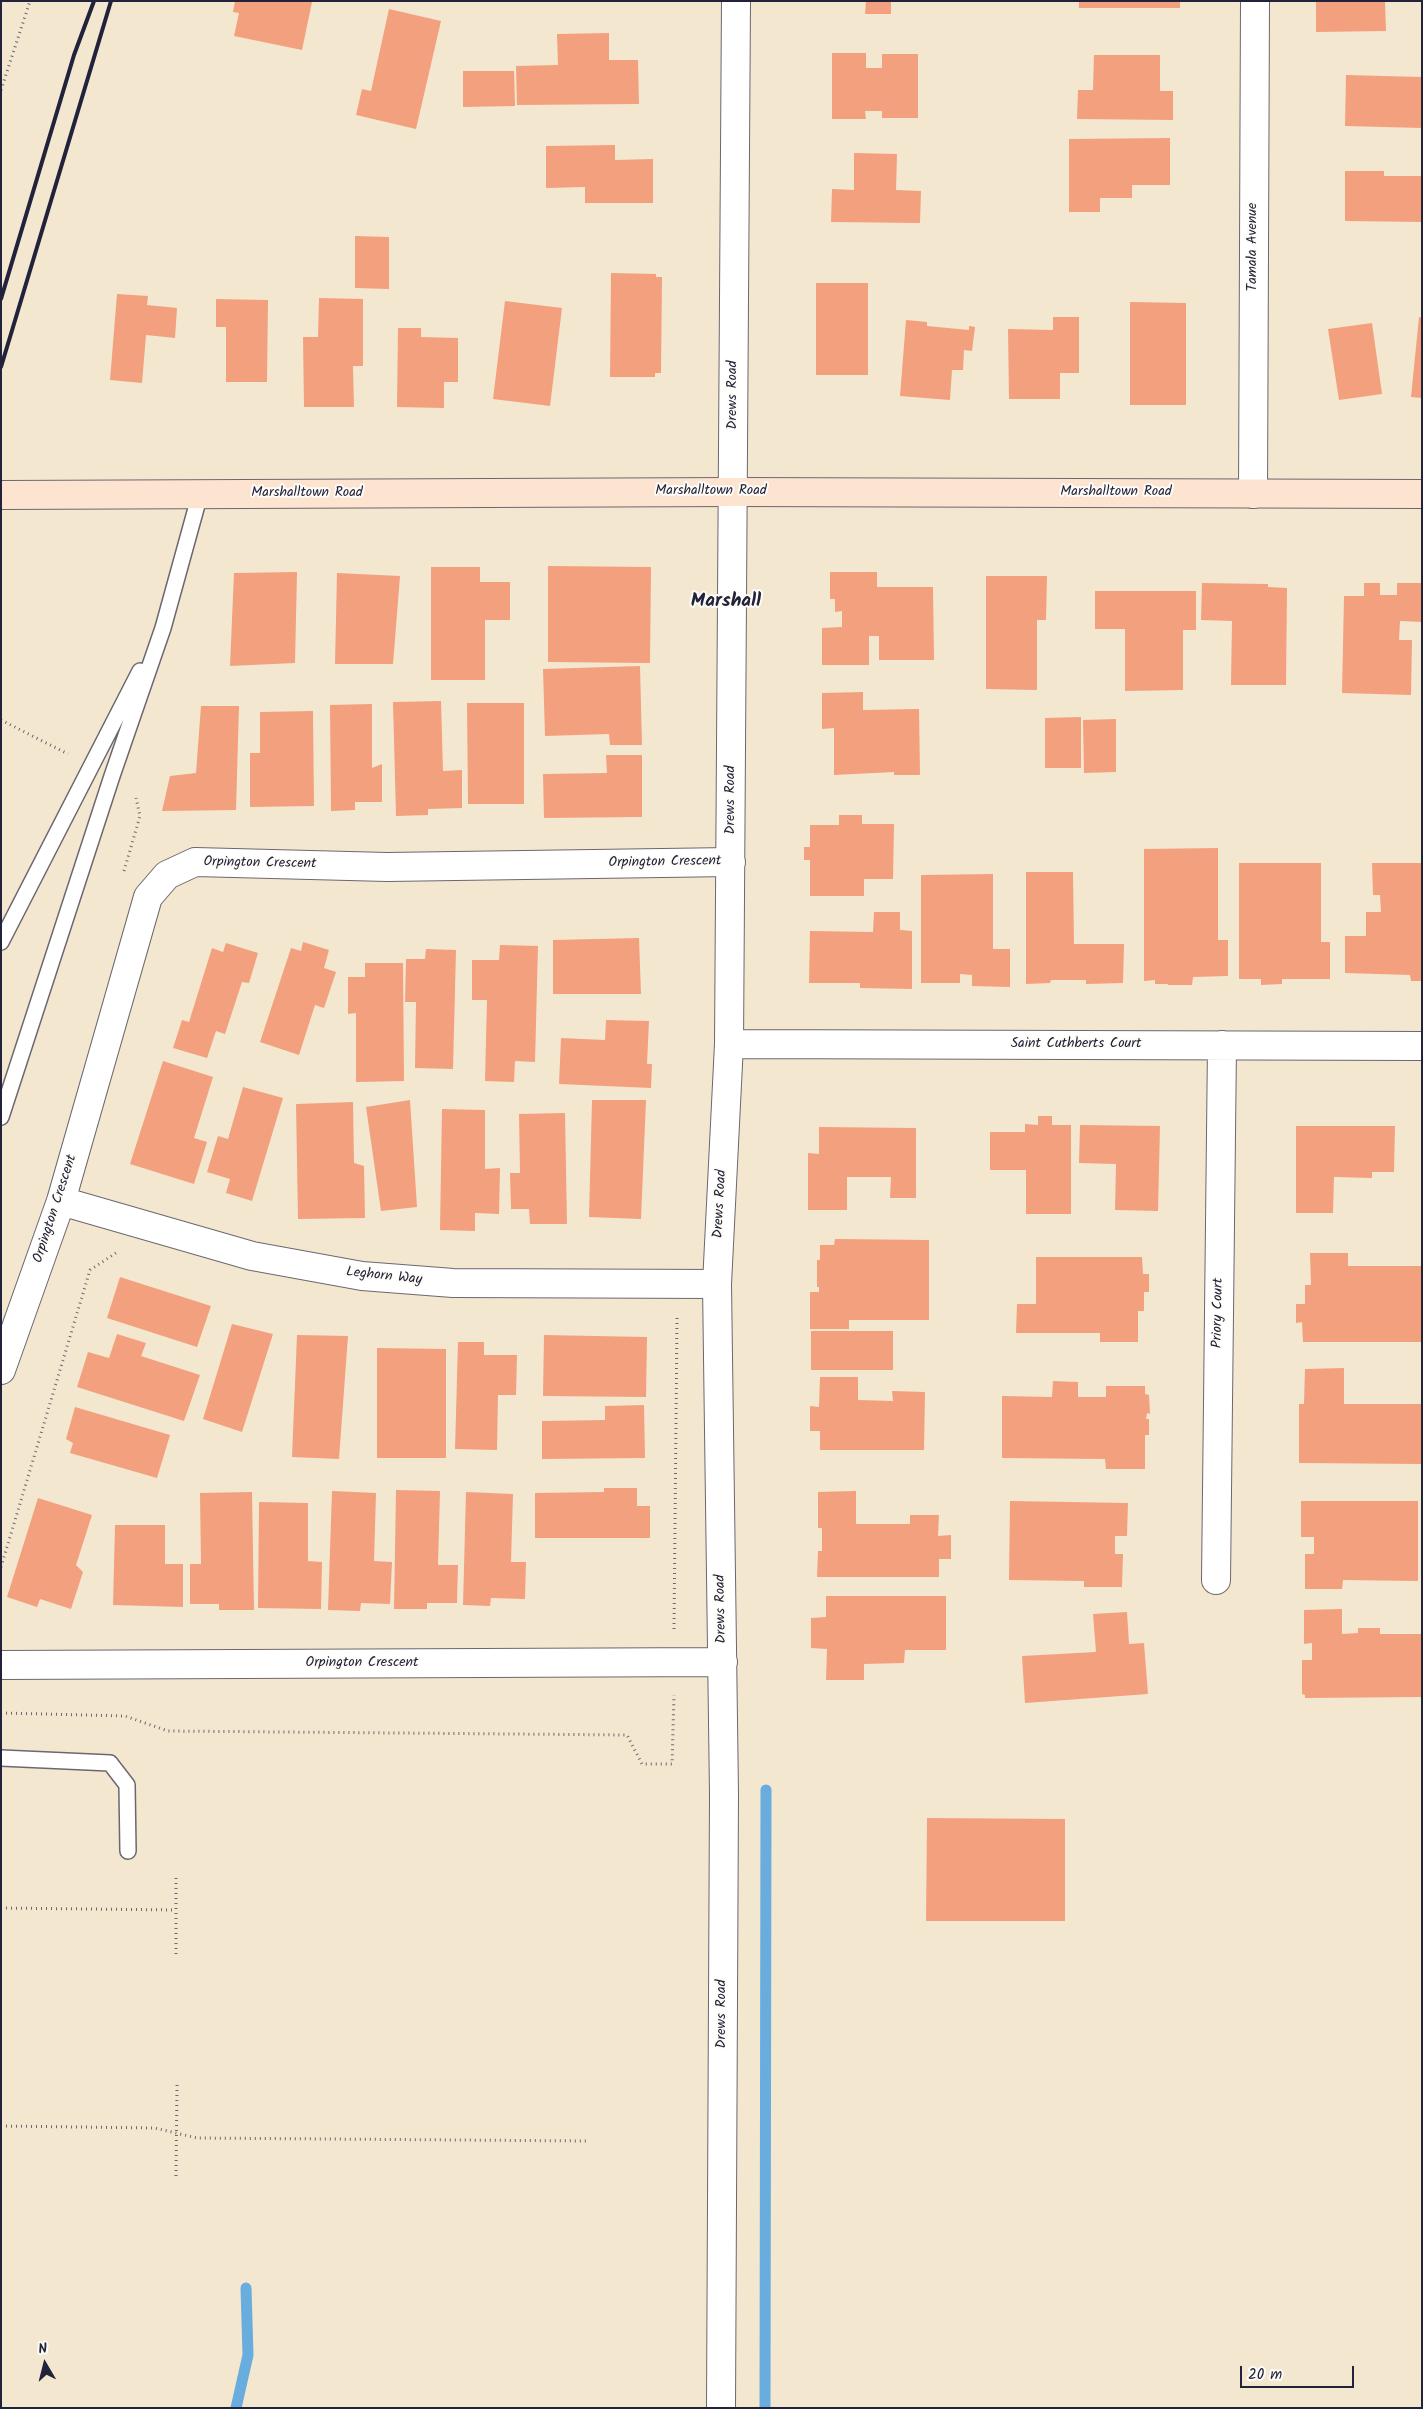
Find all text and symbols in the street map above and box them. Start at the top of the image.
street label: Tamala Avenue [1246,203,1262,291]
street label: Drews Road [726,360,742,430]
street label: Marshalltown Road [655,484,767,500]
street label: Marshalltown Road [1060,485,1172,501]
street label: Marshalltown Road [251,486,363,502]
district label: Marshall [691,592,761,614]
street label: Drews Road [724,765,740,835]
street label: Orpington Crescent [608,854,722,872]
street label: Orpington Crescent [203,855,317,873]
street label: Saint Cuthberts Court [1011,1037,1141,1053]
street label: Orpington Crescent [31,1153,81,1265]
street label: Drews Road [711,1169,731,1239]
street label: Leghorn Way [345,1265,423,1289]
street label: Priory Court [1210,1278,1228,1348]
street label: Drews Road [713,1574,731,1644]
street label: Orpington Crescent [306,1656,418,1672]
street label: Drews Road [715,1979,731,2049]
text: N [37,2338,49,2361]
north arrow [20,2339,70,2389]
scale bar [1243,2356,1357,2388]
text: 20 m [1248,2363,1282,2387]

